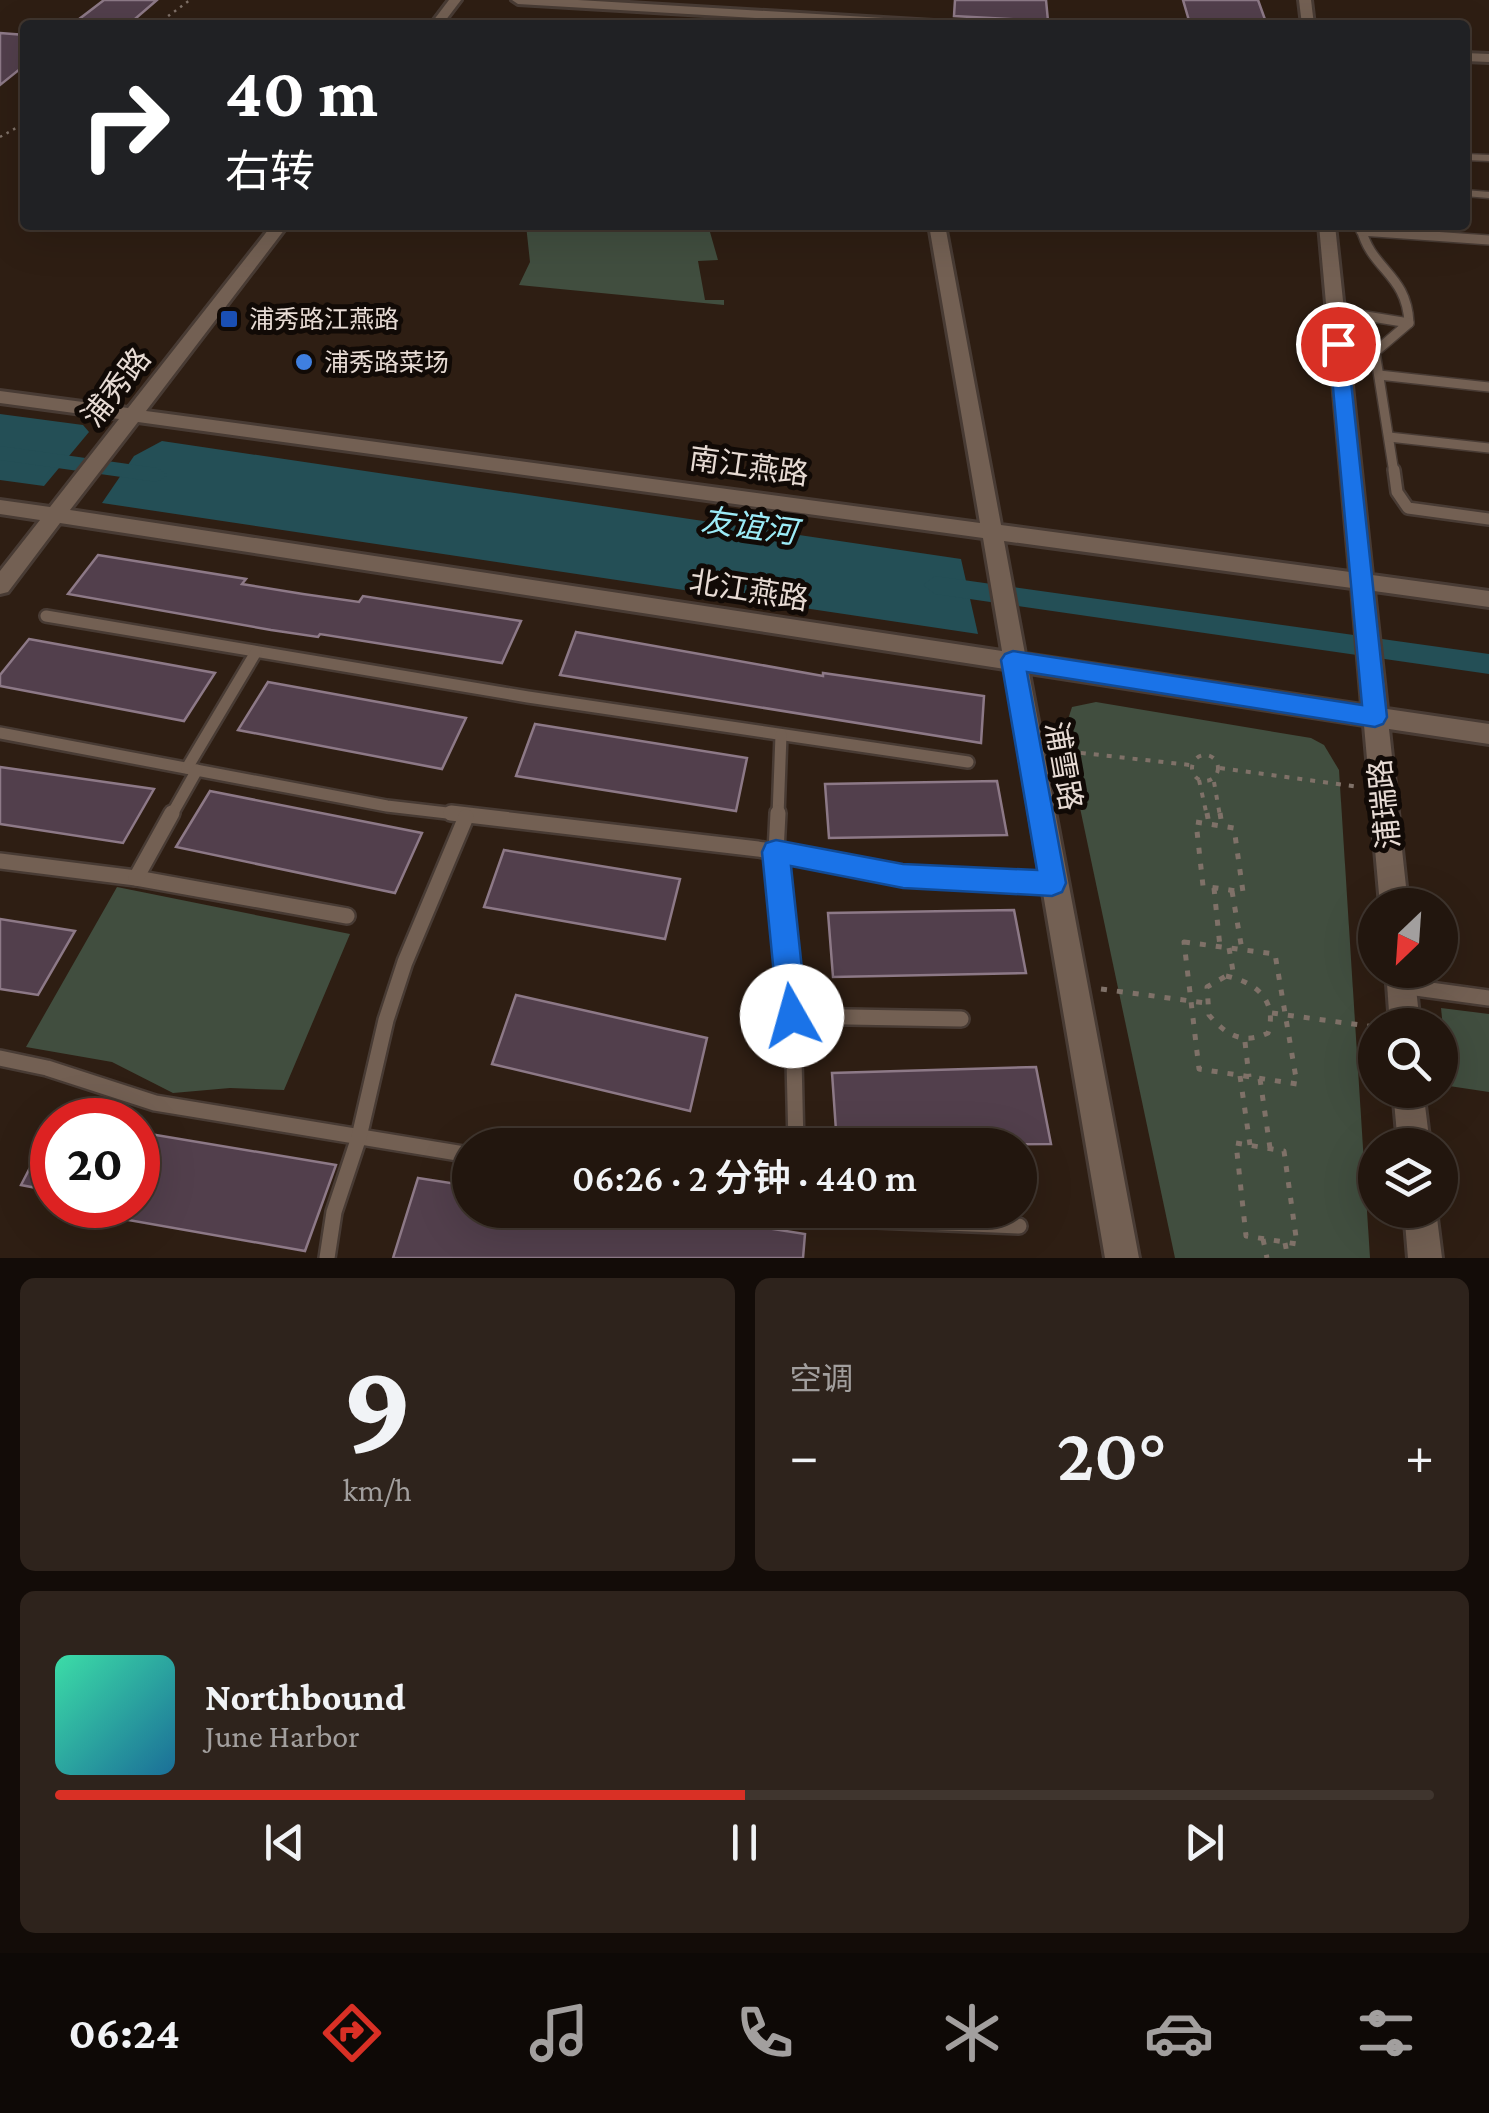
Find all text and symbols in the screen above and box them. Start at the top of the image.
text: 40 m [225,53,378,131]
icon: right [60,60,190,190]
text: 右转 [225,147,315,197]
pin [1296,302,1381,387]
place label: 浦秀路江燕路 [249,306,399,333]
marker: 浦秀路江燕路 [218,308,240,330]
icon: arrive [1311,317,1366,372]
street label: 浦秀路 [75,341,157,433]
place label: 浦秀路菜场 [324,349,449,376]
marker: 浦秀路菜场 [293,351,315,373]
street label: 南江燕路 [687,441,811,491]
water label: 友谊河 [699,501,805,551]
street label: 北江燕路 [687,564,811,616]
street label: 浦雪路 [1040,719,1088,813]
street label: 浦瑞路 [1363,758,1405,850]
north arrow [1358,888,1458,988]
map controls [1358,888,1458,1228]
position arrow [740,964,844,1068]
button: search [1358,1008,1458,1108]
speed limit sign: 20 [30,1098,160,1228]
button: layers [1358,1128,1458,1228]
text: 06:26 · 2 分钟 · 440 m [572,1157,917,1199]
text: 9 [342,1334,413,1479]
text: 空调 [790,1361,854,1397]
text: 20° [1057,1413,1167,1496]
text: − [790,1425,819,1486]
text: + [1405,1425,1434,1486]
text: km/h [343,1472,412,1508]
text: Northbound [205,1676,406,1718]
text: June Harbor [205,1718,360,1754]
icon: previous [257,1815,312,1870]
icon: pause [717,1815,772,1870]
icon: next [1177,1815,1232,1870]
icon: directions [317,1998,387,2068]
icon: music [524,1998,594,2068]
icon: phone [730,1998,800,2068]
icon: climate [937,1998,1007,2068]
icon: car [1144,1998,1214,2068]
icon: filters [1351,1998,1421,2068]
text: 06:24 [68,2008,180,2058]

